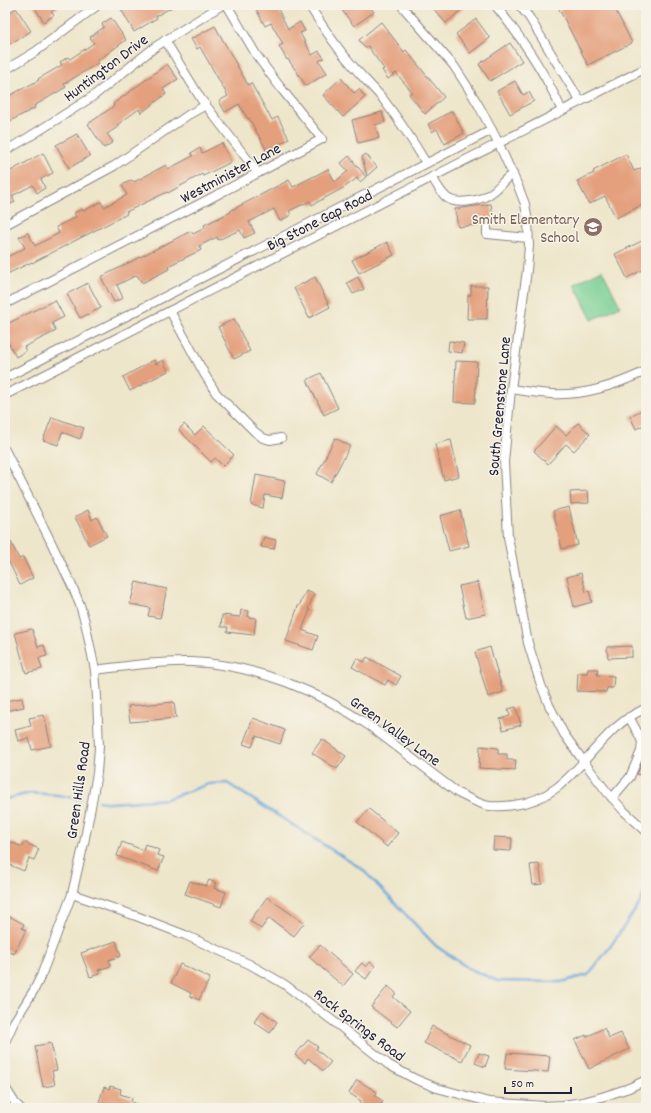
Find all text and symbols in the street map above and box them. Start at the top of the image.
street label: Huntington Drive [59,30,154,108]
street label: Westminister Lane [177,138,286,210]
street label: Big Stone Gap Road [263,185,377,258]
place label: Smith Elementary School [472,209,580,250]
school or university icon: Smith Elementary School [582,216,604,238]
street label: South Greenstone Lane [483,336,518,477]
street label: Green Valley Lane [344,691,445,773]
street label: Green Hills Road [61,740,98,841]
street label: Rock Springs Road [308,984,409,1068]
scale bar [505,1069,571,1095]
text: 50 m [511,1076,534,1093]

